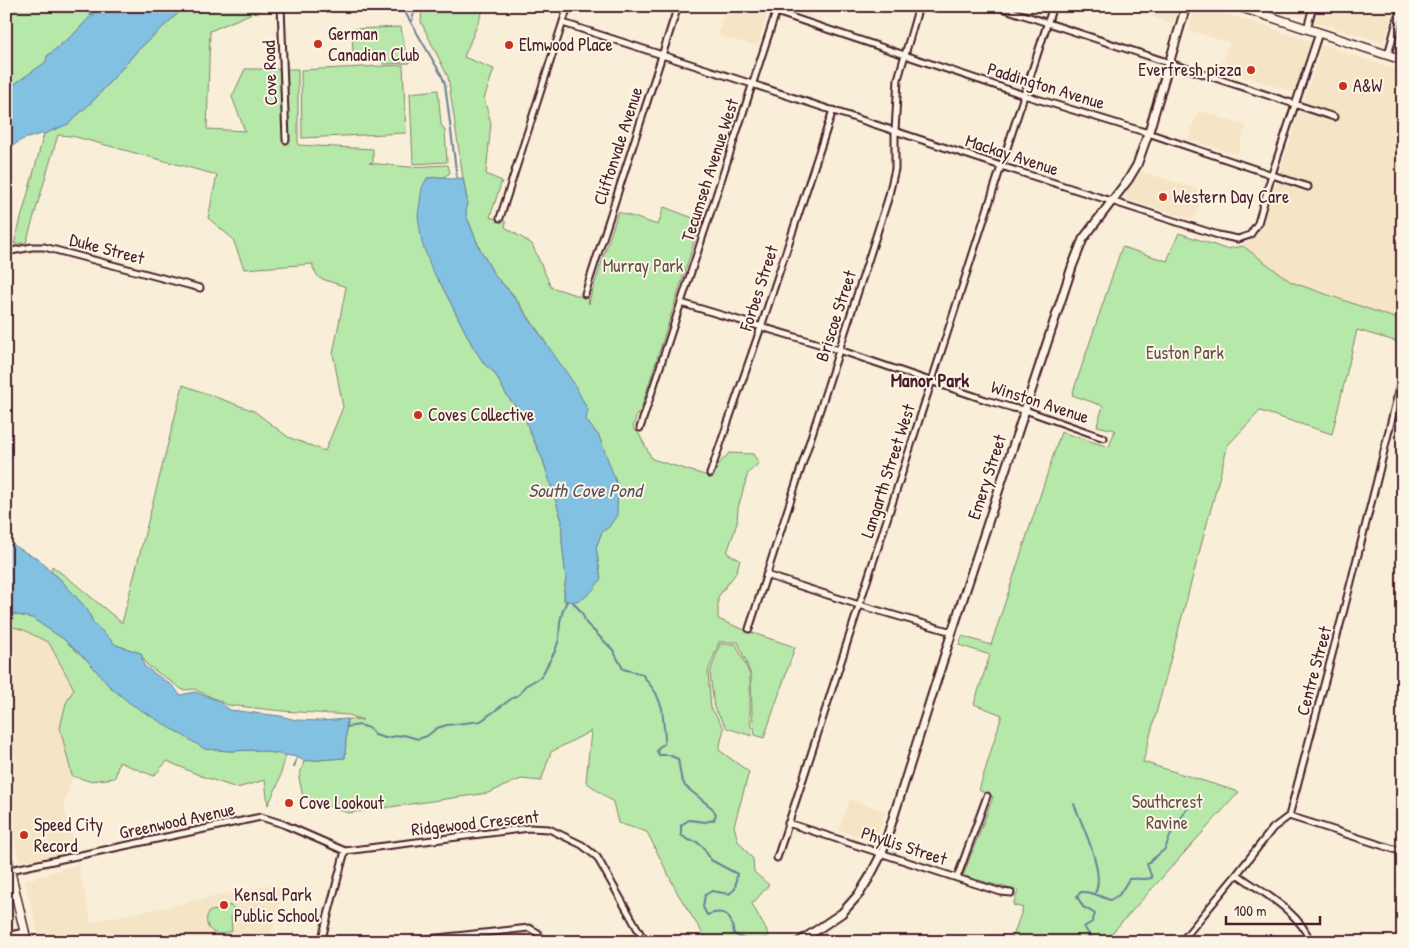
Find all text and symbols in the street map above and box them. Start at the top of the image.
place label: German Canadian Club [328,21,420,67]
place label: Elmwood Place [519,32,613,57]
marker: German Canadian Club [312,38,324,50]
marker: Elmwood Place [503,39,515,51]
street label: Cove Road [256,40,283,106]
street label: Paddington Avenue [984,56,1108,115]
place label: Everfresh pizza [1138,57,1241,82]
marker: Everfresh pizza [1245,64,1257,76]
place label: A&W [1353,73,1382,98]
marker: A&W [1337,80,1349,92]
street label: Cliftonvale Avenue [587,84,648,208]
street label: Tecumseh Avenue West [675,94,745,245]
street label: Mackay Avenue [962,128,1062,181]
place label: Western Day Care [1173,184,1289,209]
marker: Western Day Care [1157,191,1169,203]
street label: Duke Street [67,227,148,271]
street label: Forbes Street [733,241,784,335]
park label: Murray Park [603,253,684,278]
street label: Briscoe Street [809,266,862,365]
park label: Euston Park [1146,340,1224,365]
district label: Manor Park [891,367,969,393]
street label: Winston Avenue [988,374,1092,429]
street label: Langarth Street West [854,400,921,541]
place label: Coves Collective [428,402,534,427]
marker: Coves Collective [412,409,424,421]
street label: Emery Street [961,430,1012,523]
water label: South Cove Pond [528,477,644,503]
street label: Centre Street [1290,623,1338,718]
park label: Southcrest Ravine [1132,789,1203,835]
place label: Cove Lookout [299,790,385,815]
street label: Greenwood Avenue [117,796,237,845]
marker: Cove Lookout [283,797,295,809]
street label: Ridgewood Crescent [410,803,541,842]
place label: Speed City Record [34,812,104,858]
street label: Phyllis Street [858,820,951,871]
marker: Speed City Record [18,829,30,841]
place label: Kensal Park Public School [234,882,320,928]
scale bar [1226,893,1320,925]
marker: Kensal Park Public School [218,899,230,911]
text: 100 m [1234,900,1267,921]

